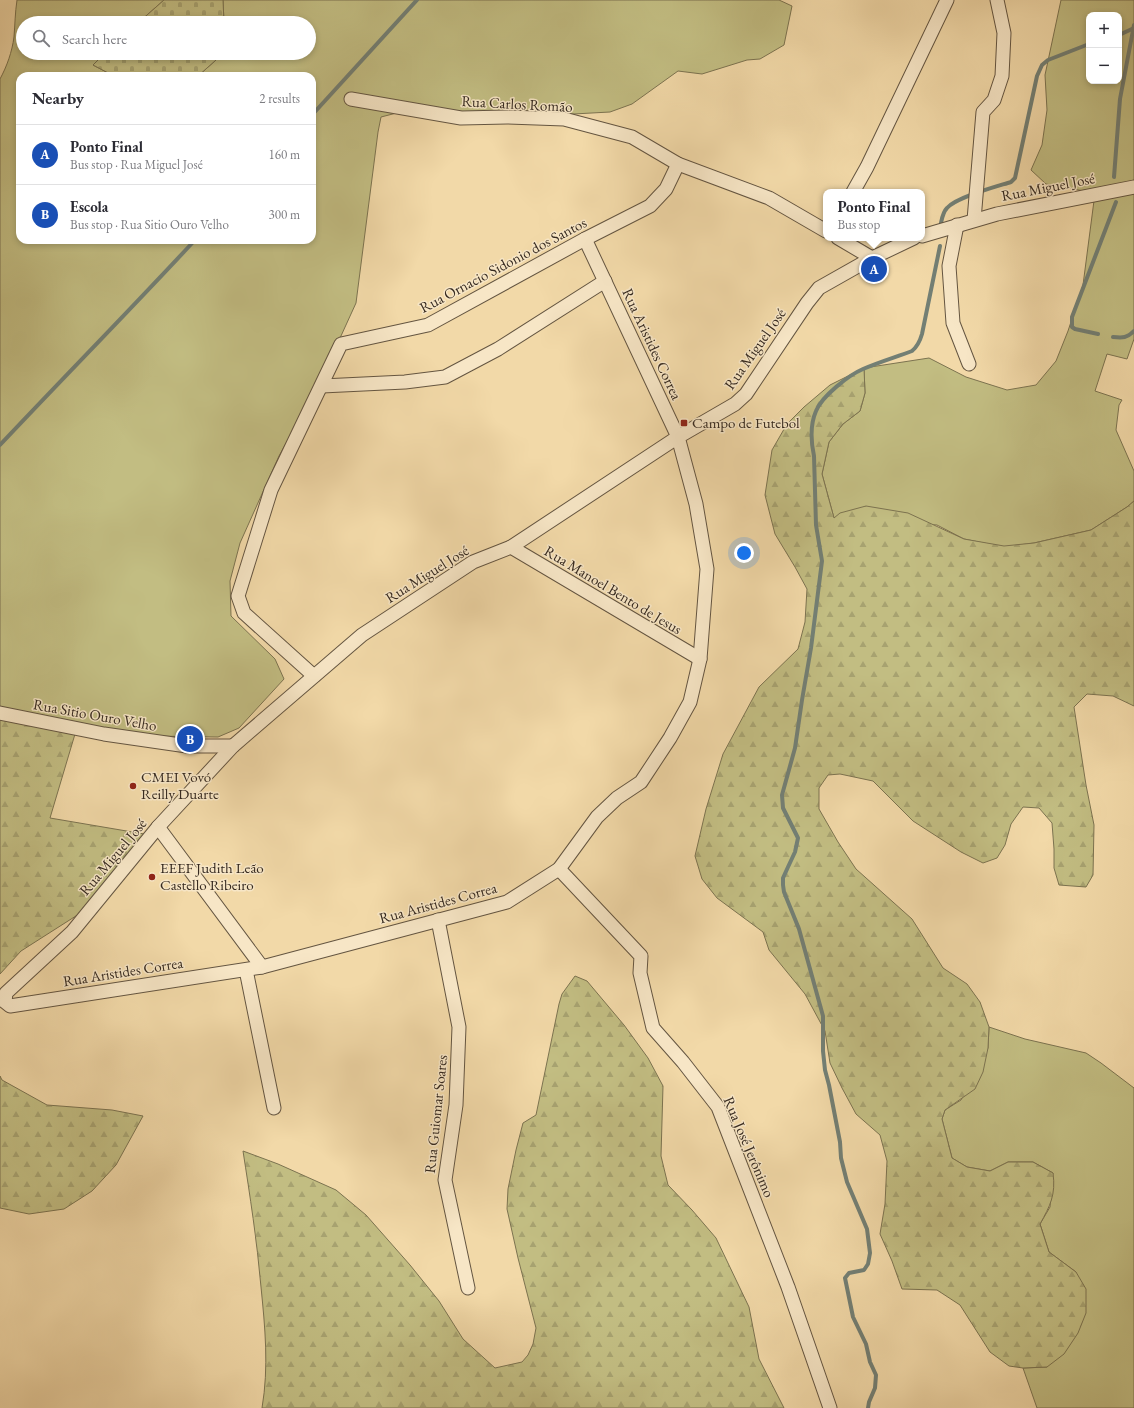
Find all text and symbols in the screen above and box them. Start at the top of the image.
map controls [1086,12,1122,84]
button: + [1086,12,1122,48]
search box [16,16,316,60]
icon: search [30,27,52,49]
text: Search here [62,29,127,48]
button: − [1086,48,1122,84]
text: Nearby [32,87,84,109]
text: 2 results [259,90,300,107]
street label: Rua Carlos Romão [461,91,573,116]
text: Ponto Final [70,137,143,156]
text: A [40,146,50,163]
text: 160 m [269,146,300,163]
text: Bus stop · Rua Miguel José [70,156,203,173]
street label: Rua Miguel José [1000,168,1096,205]
popup [823,189,925,241]
text: Escola [70,197,108,216]
text: Ponto Final [837,197,911,216]
text: B [41,206,49,223]
text: 300 m [269,206,300,223]
street label: Rua Ornacio Sidonio dos Santos [416,212,590,317]
text: Bus stop · Rua Sitio Ouro Velho [70,216,229,233]
text: Bus stop [837,216,880,233]
pin: A [861,254,887,284]
street label: Rua Aristides Correa [618,285,687,403]
street label: Rua Miguel José [720,304,790,393]
place label: Campo de Futebol [692,413,800,432]
marker: Campo de Futebol [679,418,689,428]
street label: Rua Miguel José [381,540,472,607]
street label: Rua Manoel Bento de Jesus [541,541,686,638]
your location [734,543,754,563]
street label: Rua Sitio Ouro Velho [32,694,158,735]
pin: B [177,724,203,754]
place label: CMEI Vovó Reilly Duarte [141,767,219,803]
marker: CMEI Vovó Reilly Duarte [128,781,138,791]
street label: Rua Miguel José [75,814,150,899]
place label: EEEF Judith Leão Castello Ribeiro [160,858,264,894]
marker: EEEF Judith Leão Castello Ribeiro [147,872,157,882]
street label: Rua Aristides Correa [377,878,499,927]
street label: Rua Aristides Correa [62,953,184,990]
street label: Rua Guiomar Soares [420,1054,451,1174]
street label: Rua José Jerônimo [720,1093,779,1200]

